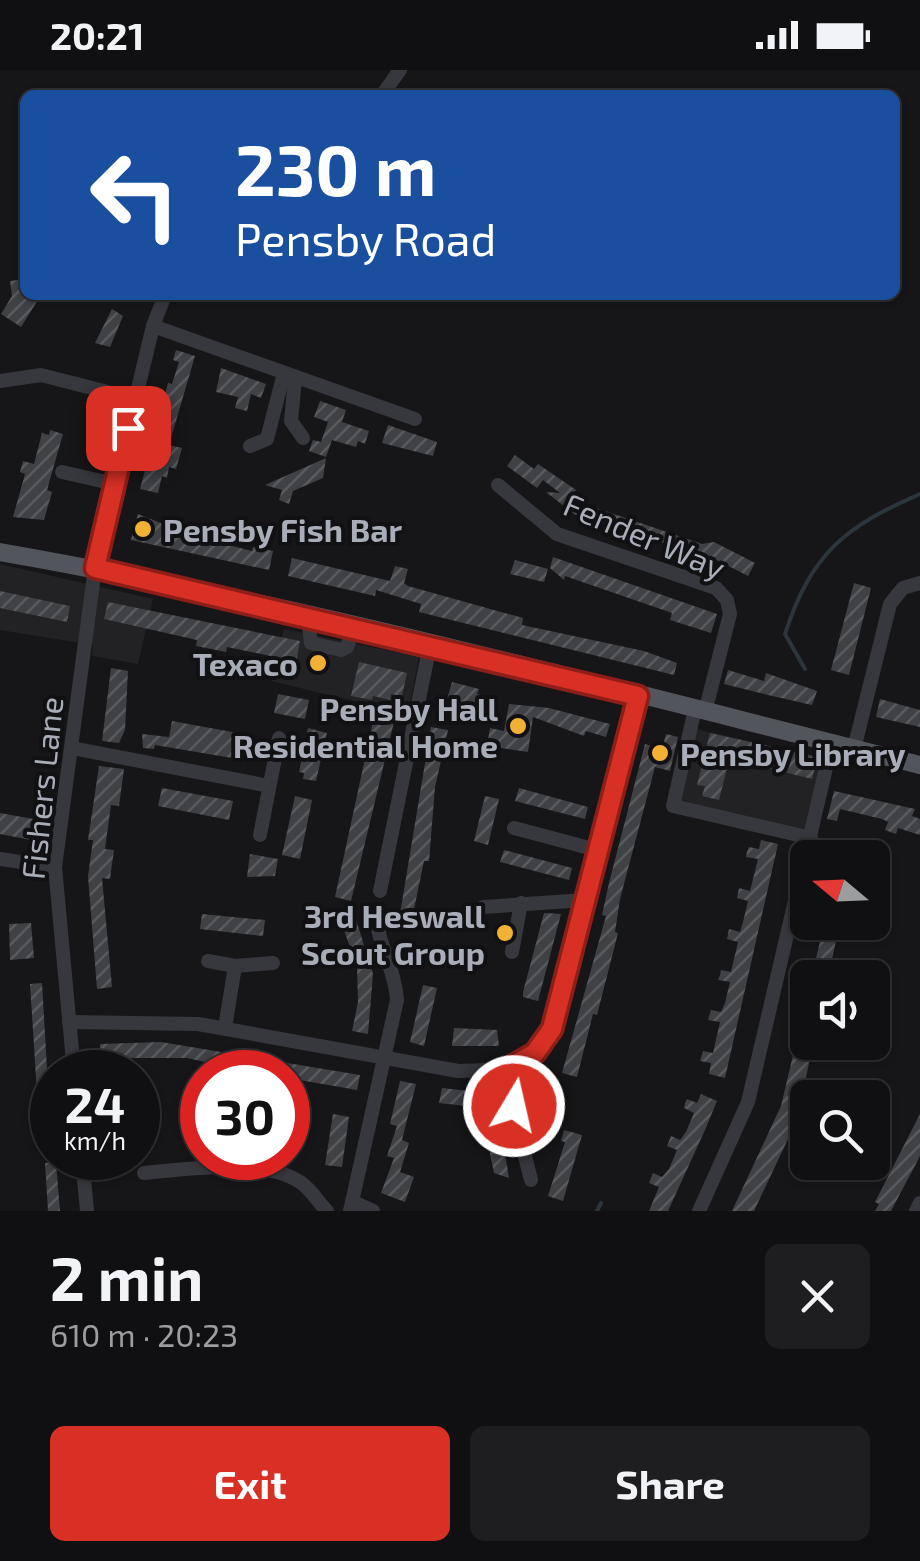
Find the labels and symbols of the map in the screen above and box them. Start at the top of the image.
pin [86,386,171,471]
street label: Fender Way [559,484,731,586]
place label: Pensby Fish Bar [163,510,403,549]
marker: Pensby Fish Bar [132,518,154,540]
place label: Texaco [193,644,298,682]
marker: Texaco [307,652,329,674]
place label: Pensby Hall Residential Home [233,689,498,764]
street label: Fishers Lane [13,695,69,881]
marker: Pensby Hall Residential Home [507,715,529,737]
place label: Pensby Library [680,734,906,773]
marker: Pensby Library [649,742,671,764]
north arrow [790,840,890,940]
place label: 3rd Heswall Scout Group [301,896,485,971]
marker: 3rd Heswall Scout Group [494,922,516,944]
speed limit sign: 30 [180,1050,310,1180]
position arrow [462,1054,566,1158]

